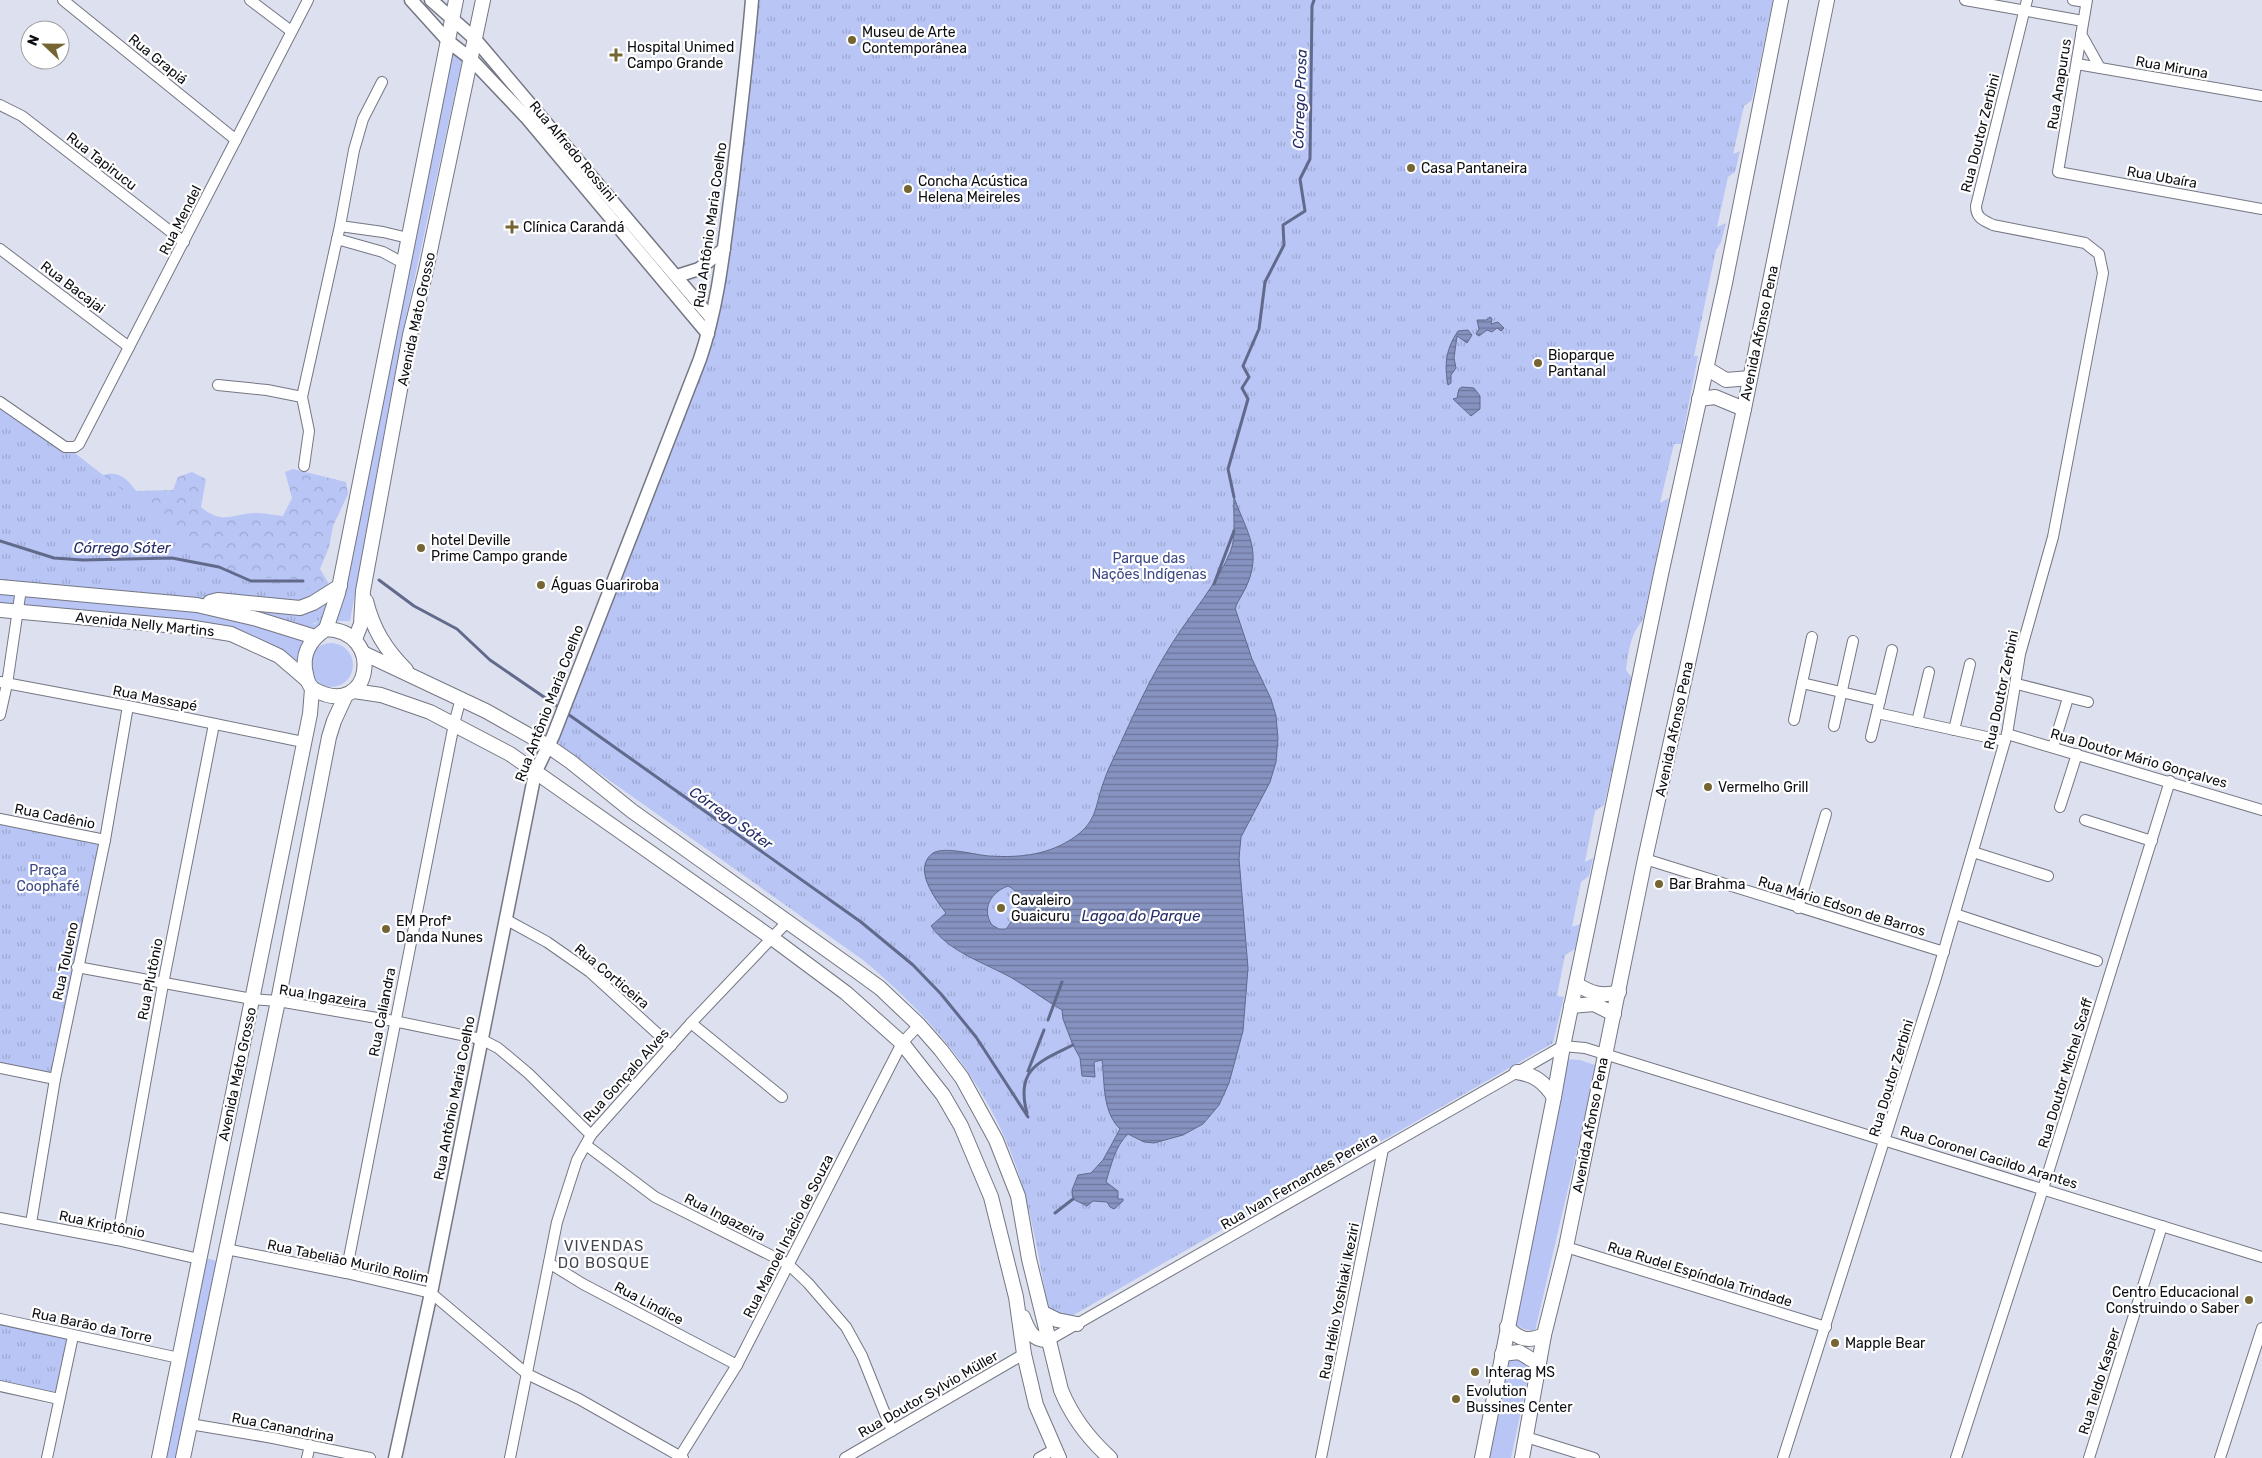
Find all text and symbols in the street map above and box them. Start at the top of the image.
north arrow [20,20,70,70]
place label: Museu de Arte Contemporânea [862,24,967,57]
street label: Rua Grapiá [125,31,191,88]
text: N [24,32,43,48]
marker: Museu de Arte Contemporânea [846,34,858,46]
street label: Rua Anapurus [2044,37,2075,131]
place label: Hospital Unimed Campo Grande [627,39,734,72]
marker: Hospital Unimed Campo Grande [609,48,623,62]
water label: Córrego Prosa [1289,49,1311,149]
street label: Rua Miruna [2134,53,2209,82]
street label: Rua Doutor Zerbini [1958,72,2003,194]
street label: Rua Alfredo Rossini [526,98,620,205]
street label: Rua Tapirucu [63,129,140,194]
street label: Rua Antônio Maria Coelho [690,141,731,309]
place label: Casa Pantaneira [1421,160,1527,177]
marker: Casa Pantaneira [1405,162,1417,174]
street label: Rua Ubaíra [2125,163,2198,192]
place label: Concha Acústica Helena Meireles [918,173,1028,206]
street label: Rua Mendel [156,183,205,258]
marker: Concha Acústica Helena Meireles [902,183,914,195]
place label: Clínica Carandá [523,219,624,236]
marker: Clínica Carandá [505,220,519,234]
street label: Avenida Mato Grosso [394,251,439,388]
street label: Rua Bacajai [37,258,108,317]
street label: Avenida Afonso Pena [1737,264,1782,402]
place label: Bioparque Pantanal [1548,347,1615,380]
marker: Bioparque Pantanal [1532,357,1544,369]
place label: hotel Deville Prime Campo grande [431,532,568,565]
water label: Córrego Sóter [73,539,172,557]
marker: hotel Deville Prime Campo grande [415,542,427,554]
park label: Parque das Nações Indígenas [1091,550,1207,583]
place label: Águas Guariroba [551,576,659,594]
marker: Águas Guariroba [535,579,547,591]
street label: Avenida Nelly Martins [75,609,215,640]
street label: Rua Antônio Maria Coelho [512,622,587,784]
street label: Rua Doutor Zerbini [1981,629,2022,751]
street label: Avenida Afonso Pena [1652,660,1697,798]
street label: Rua Massapé [111,682,199,715]
street label: Rua Doutor Mário Gonçalves [2048,725,2229,792]
place label: Vermelho Grill [1718,779,1808,796]
marker: Vermelho Grill [1702,781,1714,793]
water label: Córrego Sóter [686,783,777,854]
street label: Rua Cadênio [13,800,97,833]
park label: Praça Coophafé [16,862,80,895]
street label: Rua Mário Edson de Barros [1756,873,1928,940]
place label: Bar Brahma [1669,876,1746,893]
marker: Bar Brahma [1653,878,1665,890]
place label: Cavaleiro Guaicuru [1011,892,1071,925]
marker: Cavaleiro Guaicuru [995,902,1007,914]
water label: Lagoa do Parque [1082,907,1201,925]
place label: EM Profª Danda Nunes [396,913,483,946]
street label: Rua Tolueno [49,921,82,1002]
marker: EM Profª Danda Nunes [380,923,392,935]
street label: Rua Plutônio [134,937,167,1021]
street label: Rua Corticeira [571,940,652,1013]
street label: Rua Caliandra [366,966,399,1058]
street label: Rua Ingazeira [278,981,368,1012]
street label: Rua Doutor Michel Scaff [2035,996,2097,1150]
street label: Avenida Mato Grosso [215,1006,260,1143]
street label: Rua Antônio Maria Coelho [430,1015,479,1182]
street label: Rua Doutor Zerbini [1866,1017,1917,1139]
street label: Rua Gonçalo Alves [580,1025,673,1126]
street label: Avenida Afonso Pena [1569,1056,1612,1194]
street label: Rua Coronel Cacildo Arantes [1898,1122,2080,1193]
street label: Rua Ivan Fernandes Pereira [1218,1129,1381,1233]
street label: Rua Manoel Inácio de Souza [740,1152,837,1321]
street label: Rua Ingazeira [682,1190,768,1245]
street label: Rua Kriptônio [57,1207,146,1242]
street label: Rua Hélio Yoshiaki Ikeziri [1316,1221,1363,1381]
street label: Rua Tabelião Murilo Rolim [266,1236,430,1287]
district label: VIVENDAS DO BOSQUE [558,1237,650,1272]
street label: Rua Rudel Espíndola Trindade [1605,1238,1794,1311]
street label: Rua Lindice [611,1278,686,1329]
place label: Centro Educacional Construindo o Saber [2106,1284,2240,1317]
marker: Centro Educacional Construindo o Saber [2243,1294,2255,1306]
street label: Rua Barão da Torre [30,1304,154,1347]
street label: Rua Teldo Kasper [2075,1325,2124,1437]
place label: Mapple Bear [1845,1335,1926,1352]
marker: Mapple Bear [1829,1337,1841,1349]
street label: Rua Doutor Sylvio Müller [855,1347,1002,1441]
place label: Interag MS [1485,1364,1555,1381]
marker: Interag MS [1469,1366,1481,1378]
place label: Evolution Bussines Center [1466,1383,1573,1416]
marker: Evolution Bussines Center [1450,1393,1462,1405]
street label: Rua Canandrina [230,1409,335,1446]

